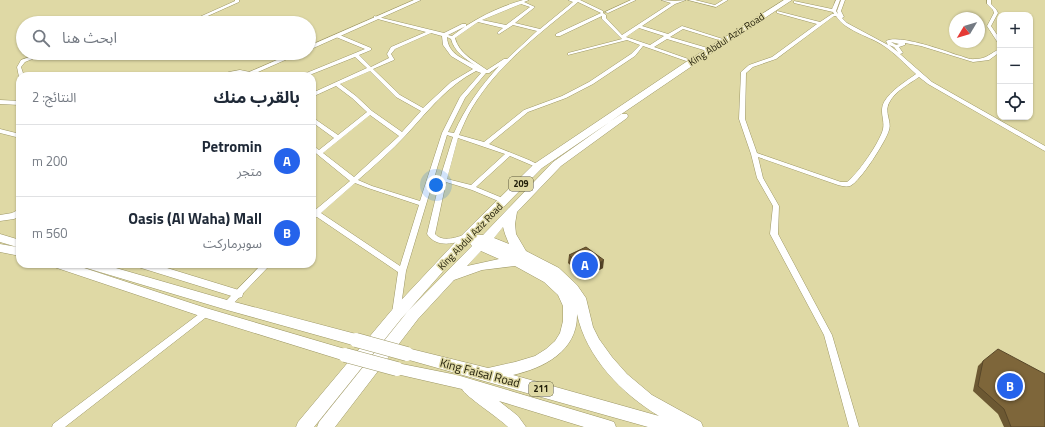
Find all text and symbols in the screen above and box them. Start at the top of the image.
street label: King Abdul Aziz Road [685,9,767,70]
north arrow [949,12,985,48]
map controls [997,12,1033,120]
button: + [997,12,1033,48]
search box [16,16,316,60]
text: ابحث هنا [62,26,117,49]
icon: search [30,27,52,49]
button: − [997,48,1033,84]
text: بالقرب منك [213,84,300,110]
button: locate [997,84,1033,120]
text: النتائج: 2 [32,87,76,107]
text: Petromin [202,135,262,158]
text: 200 m [32,151,68,171]
text: A [283,151,291,171]
text: متجر [237,161,262,181]
your location [426,175,446,195]
road number: 209 [509,177,533,191]
street label: King Abdul Aziz Road [434,199,506,273]
text: Oasis (Al Waha) Mall [128,207,262,230]
text: 560 m [32,223,68,243]
text: B [283,223,291,243]
text: سوبرماركت [203,233,262,253]
pin: A [572,250,598,280]
street label: King Faisal Road [438,353,522,392]
pin: B [997,371,1023,401]
road number: 211 [529,382,553,396]

